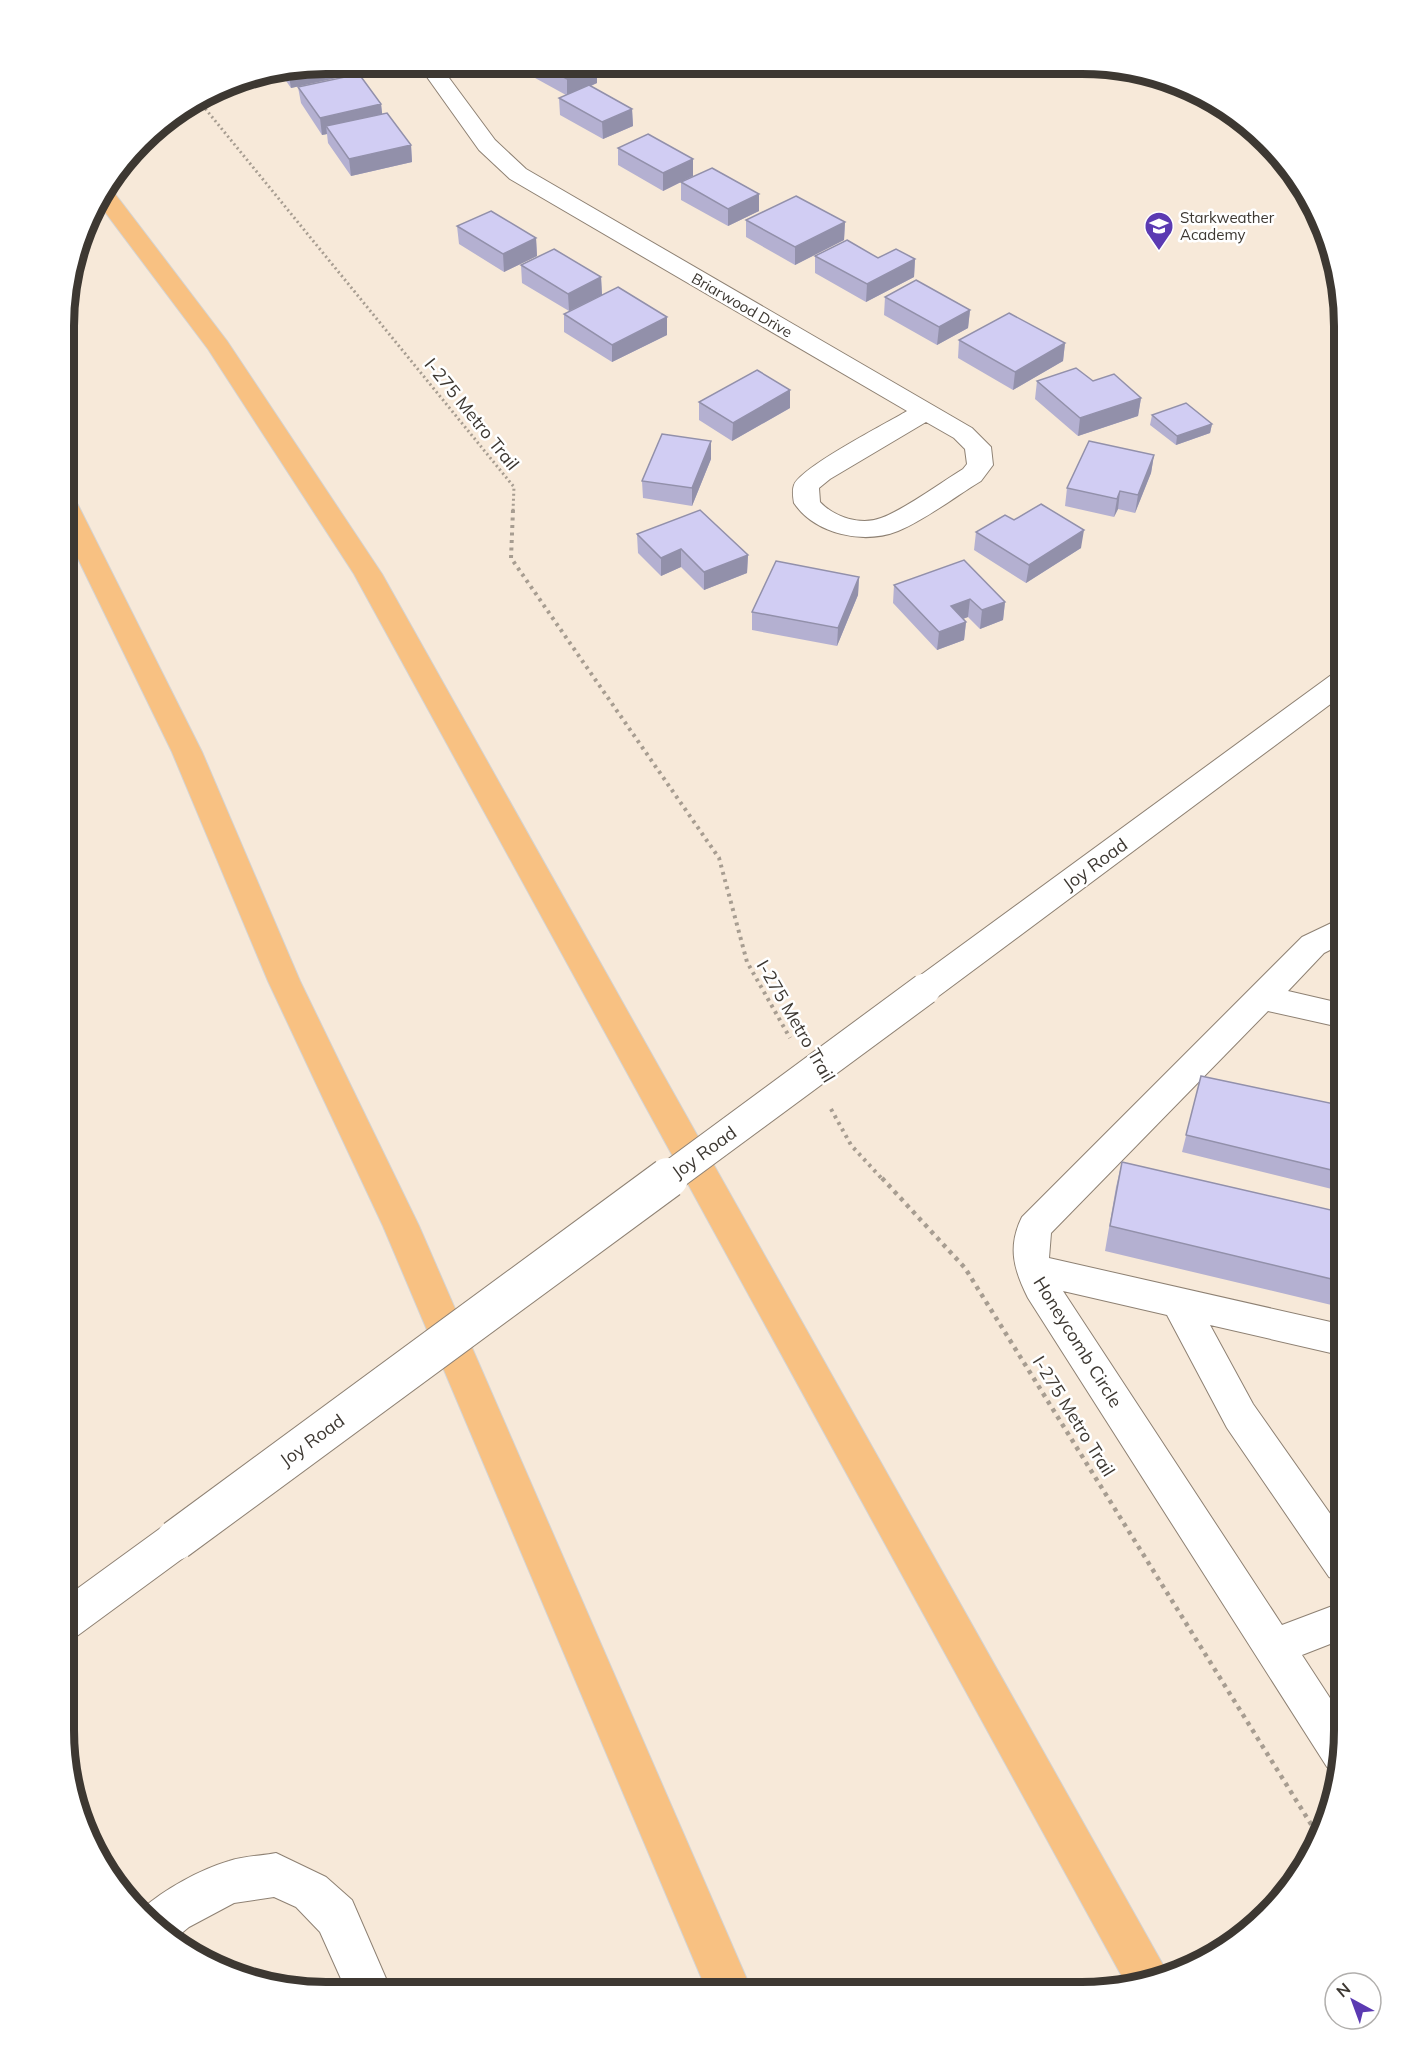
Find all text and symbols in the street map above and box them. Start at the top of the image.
place label: Starkweather Academy [1180,208,1275,244]
school or university icon: Starkweather Academy [1143,210,1175,252]
street label: Briarwood Drive [688,268,796,342]
street label: I-275 Metro Trail [420,353,524,475]
street label: Joy Road [1058,833,1132,895]
street label: I-275 Metro Trail [752,956,840,1086]
street label: Joy Road [667,1121,741,1183]
street label: Honeycomb Circle [1028,1272,1128,1412]
street label: I-275 Metro Trail [1028,1352,1120,1480]
street label: Joy Road [275,1409,349,1471]
north arrow [1323,1971,1383,2031]
text: N [1332,1978,1354,2001]

